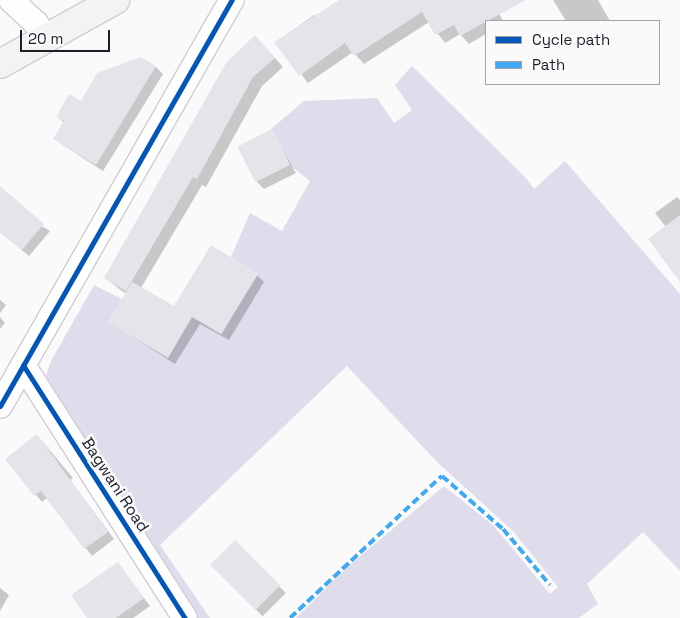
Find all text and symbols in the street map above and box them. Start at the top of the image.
scale bar [22,20,112,52]
legend [485,20,660,85]
text: 20 m [28,29,63,48]
text: Cycle path [532,30,610,49]
text: Path [532,55,565,74]
street label: Bagwani Road [77,434,153,536]

